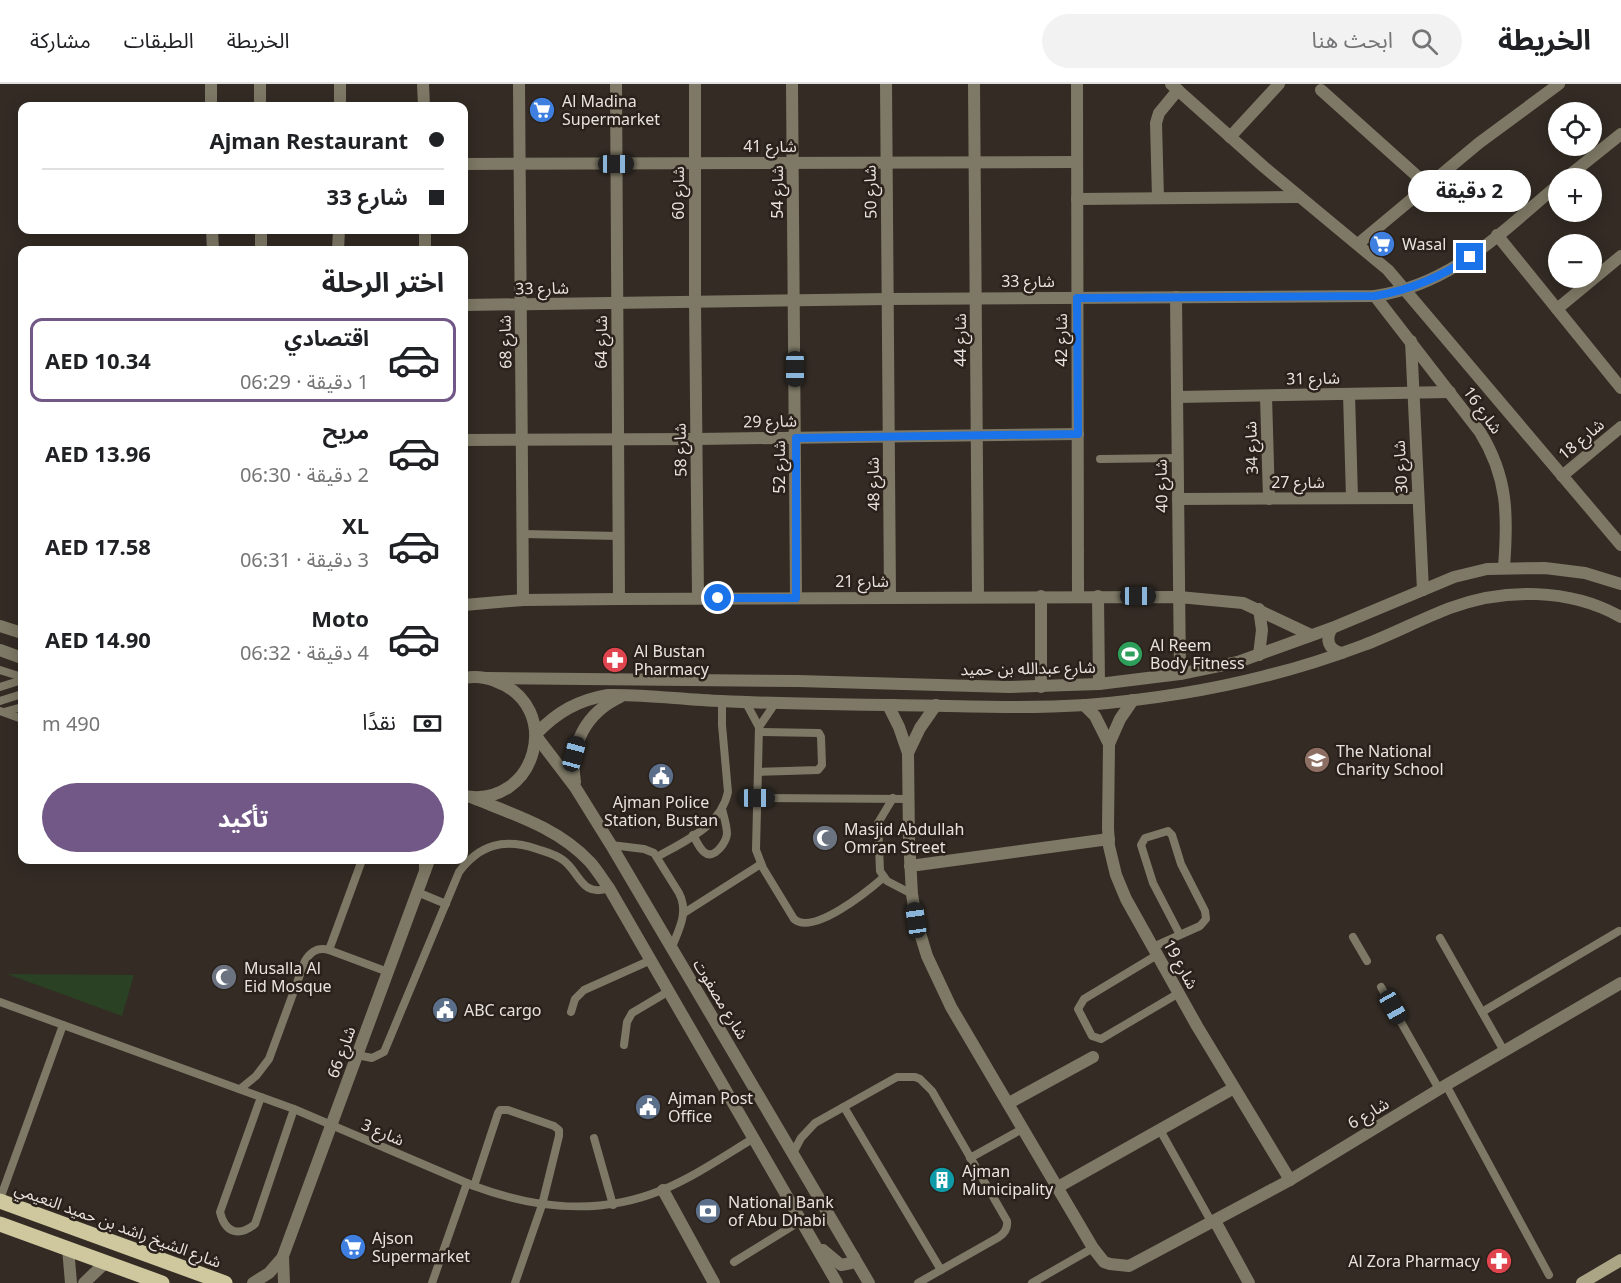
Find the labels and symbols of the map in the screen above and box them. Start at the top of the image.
place label: Al Madina Supermarket [562,90,660,130]
supermarket icon: Al Madina Supermarket [527,95,557,125]
street label: شارع 41 [743,135,797,159]
car [598,155,634,173]
street label: شارع 54 [766,165,790,219]
street label: شارع 50 [859,165,883,219]
street label: شارع 60 [667,166,691,220]
callout: 2 دقيقة [1408,170,1532,212]
supermarket icon: Wasal [1367,229,1397,259]
place label: Wasal [1402,233,1446,255]
route end [1456,243,1483,270]
street label: شارع 33 [1001,270,1055,294]
street label: شارع 33 [515,277,569,301]
street label: شارع 44 [949,313,973,367]
street label: شارع 42 [1050,313,1074,367]
street label: شارع 68 [494,315,518,369]
street label: شارع 64 [590,315,614,369]
car [786,351,804,387]
street label: شارع 31 [1286,367,1340,391]
street label: شارع 16 [1457,382,1508,439]
street label: شارع 29 [743,410,797,434]
street label: شارع 18 [1553,413,1610,466]
street label: شارع 34 [1239,421,1265,475]
street label: شارع 58 [669,423,693,477]
street label: شارع 52 [768,440,792,494]
street label: شارع 30 [1388,440,1414,494]
street label: شارع 48 [862,457,886,511]
street label: شارع 40 [1150,459,1174,513]
street label: شارع 27 [1271,471,1325,495]
street label: شارع 21 [835,570,889,594]
route start [704,584,731,611]
car [1120,587,1156,605]
place label: Al Reem Body Fitness [1150,634,1245,674]
sports icon: Al Reem Body Fitness [1115,639,1145,669]
place label: Al Bustan Pharmacy [634,640,710,680]
pharmacy icon: Al Bustan Pharmacy [600,645,630,675]
street label: شارع عبدالله بن حميد [960,656,1096,682]
car [561,734,587,774]
place label: The National Charity School [1336,740,1444,780]
school or university icon: The National Charity School [1302,745,1332,775]
public building icon: Ajman Police Station, Bustan [646,761,676,791]
car [739,789,775,807]
place label: Ajman Police Station, Bustan [604,791,718,831]
place label: Masjid Abdullah Omran Street [844,818,964,858]
mosque icon: Masjid Abdullah Omran Street [810,823,840,853]
car [905,901,927,939]
street label: شارع 19 [1157,935,1204,994]
street label: شارع مصفوت [687,955,754,1044]
place label: Musalla Al Eid Mosque [244,957,332,997]
mosque icon: Musalla Al Eid Mosque [209,962,239,992]
car [1376,987,1410,1027]
public building icon: ABC cargo [430,995,460,1025]
place label: ABC cargo [464,999,542,1021]
street label: شارع 66 [321,1023,362,1082]
place label: Ajman Post Office [668,1087,753,1127]
public building icon: Ajman Post Office [633,1092,663,1122]
street label: شارع 6 [1343,1092,1394,1136]
street label: شارع 3 [357,1113,408,1153]
place label: Ajman Municipality [962,1160,1054,1200]
building icon: Ajman Municipality [927,1165,957,1195]
street label: شارع الشيخ راشد بن حميد النعيمي [11,1177,224,1275]
place label: National Bank of Abu Dhabi [728,1191,834,1231]
bank icon: National Bank of Abu Dhabi [693,1196,723,1226]
place label: Ajson Supermarket [372,1227,470,1267]
supermarket icon: Ajson Supermarket [338,1232,368,1262]
pharmacy icon: Al Zora Pharmacy [1484,1246,1514,1276]
place label: Al Zora Pharmacy [1348,1250,1481,1272]

